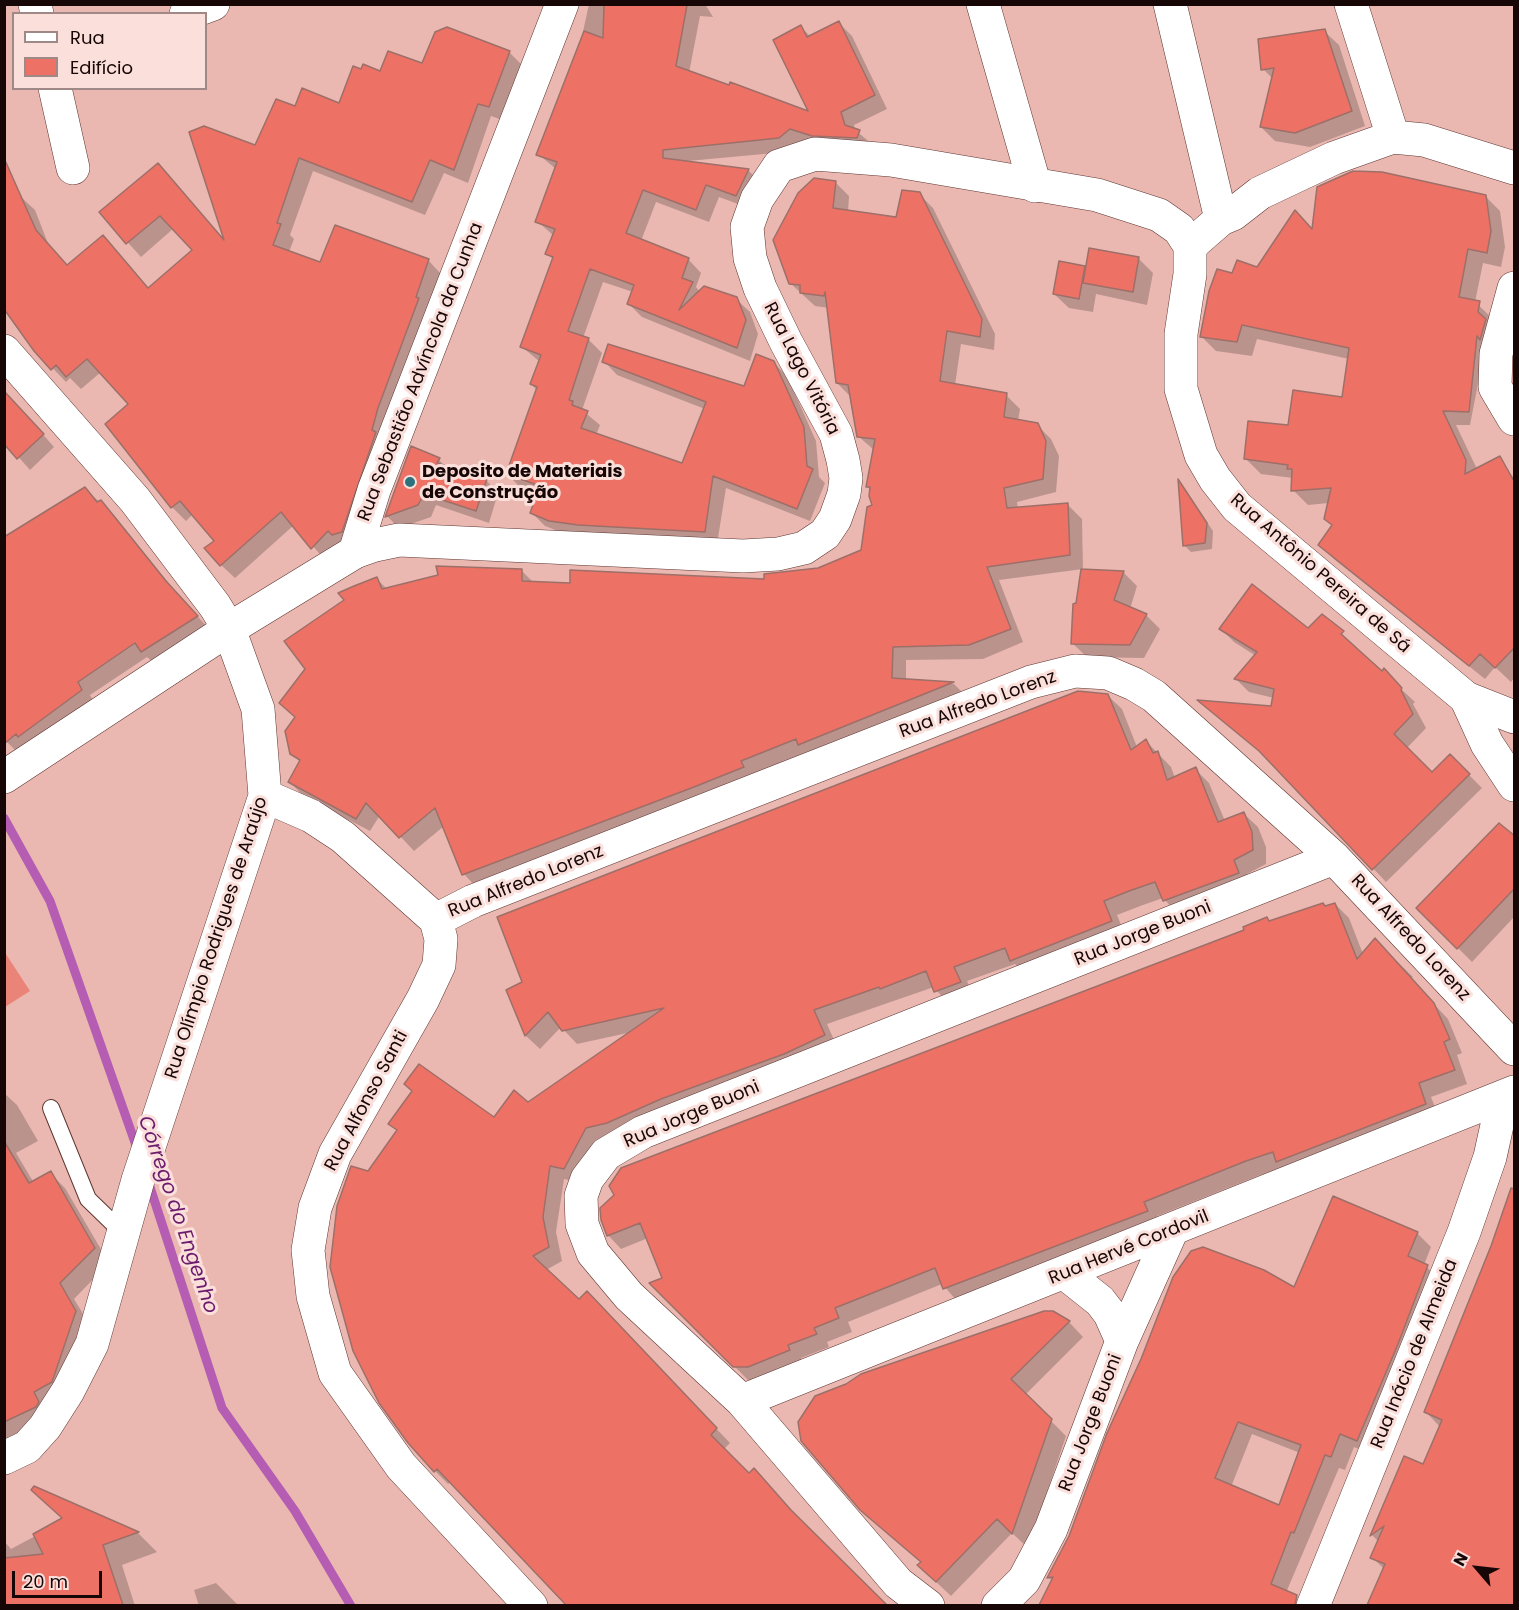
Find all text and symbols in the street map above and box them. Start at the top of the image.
legend [12,12,207,90]
text: Rua [70,25,105,50]
text: Edifício [70,55,133,80]
street label: Rua Sebastião Advíncola da Cunha [354,220,488,524]
street label: Rua Lago Vitória [758,299,844,439]
place label: Deposito de Materiais de Construção [422,461,623,504]
marker: Deposito de Materiais de Construção [403,475,417,489]
street label: Rua Antônio Pereira de Sá [1225,490,1415,658]
street label: Rua Alfredo Lorenz [897,667,1059,743]
street label: Rua Olímpio Rodrigues de Araújo [161,794,273,1082]
street label: Rua Alfredo Lorenz [445,841,607,923]
street label: Rua Alfredo Lorenz [1346,870,1474,1006]
street label: Rua Jorge Buoni [1072,897,1214,971]
street label: Rua Alfonso Santi [321,1027,413,1175]
street label: Rua Jorge Buoni [621,1077,763,1153]
water label: Córrego do Engenho [132,1113,222,1317]
street label: Rua Hervé Cordovil [1046,1206,1212,1290]
street label: Rua Inácio de Almeida [1367,1256,1463,1452]
street label: Rua Jorge Buoni [1055,1351,1127,1495]
north arrow [1447,1538,1507,1598]
text: N [1448,1549,1474,1570]
scale bar [15,1559,105,1597]
text: 20 m [23,1569,68,1594]

